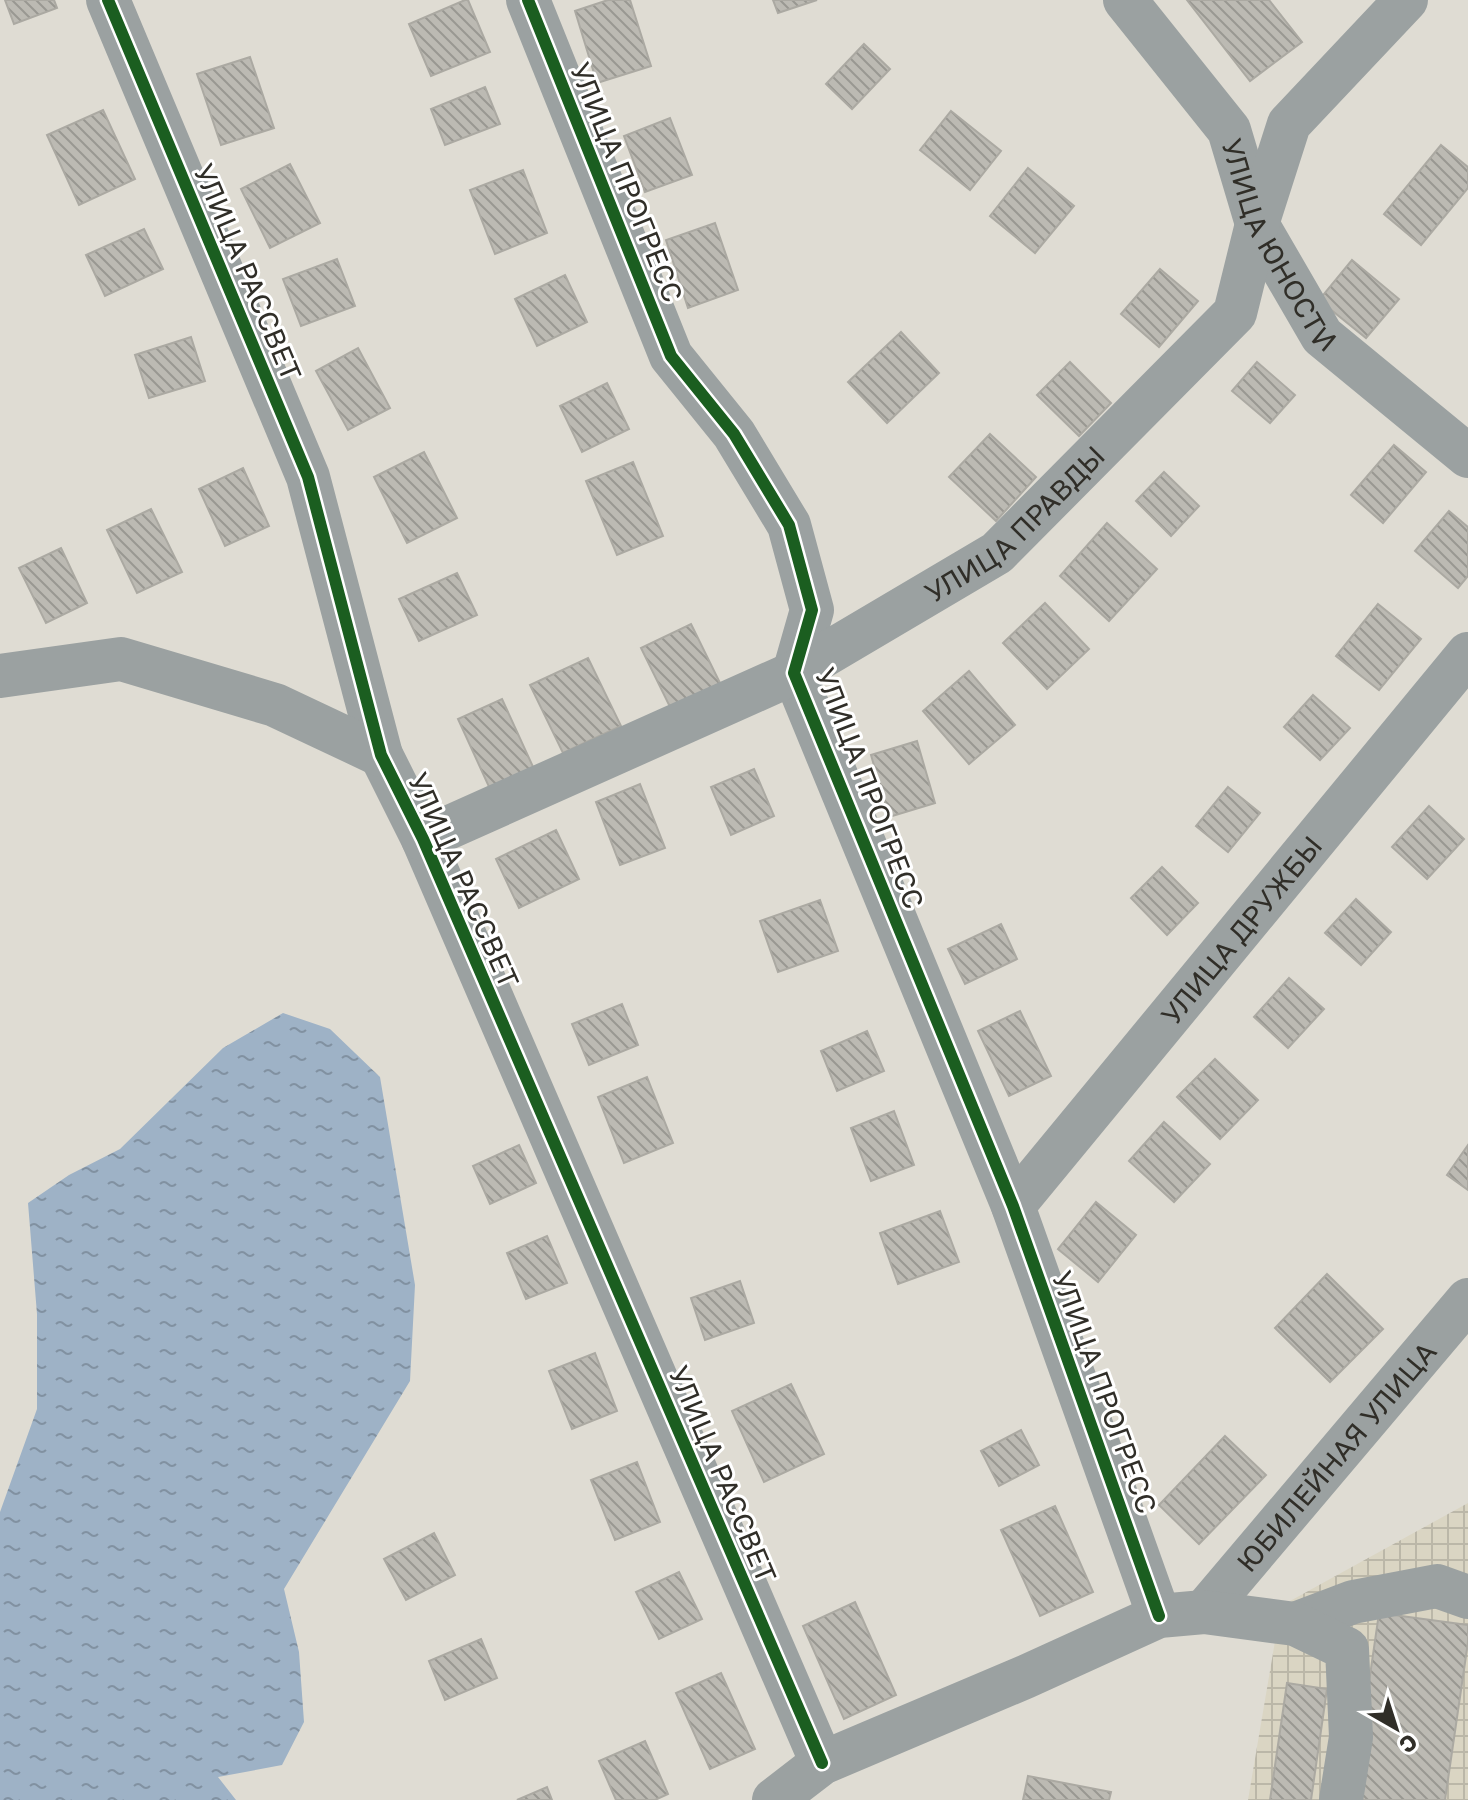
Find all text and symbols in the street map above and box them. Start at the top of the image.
street label: УЛИЦА ПРОГРЕСС [564,57,690,307]
street label: УЛИЦА ЮНОСТИ [1216,134,1343,358]
street label: УЛИЦА РАССВЕТ [187,159,309,385]
street label: УЛИЦА ПРАВДЫ [918,438,1111,609]
street label: УЛИЦА ПРОГРЕСС [809,663,931,913]
street label: УЛИЦА РАССВЕТ [402,767,526,993]
street label: УЛИЦА ДРУЖБЫ [1153,829,1328,1031]
street label: УЛИЦА ПРОГРЕСС [1046,1266,1164,1518]
street label: ЮБИЛЕЙНАЯ УЛИЦА [1229,1335,1442,1578]
street label: УЛИЦА РАССВЕТ [662,1361,784,1587]
north arrow [1356,1688,1436,1768]
text: С [1394,1729,1423,1759]

